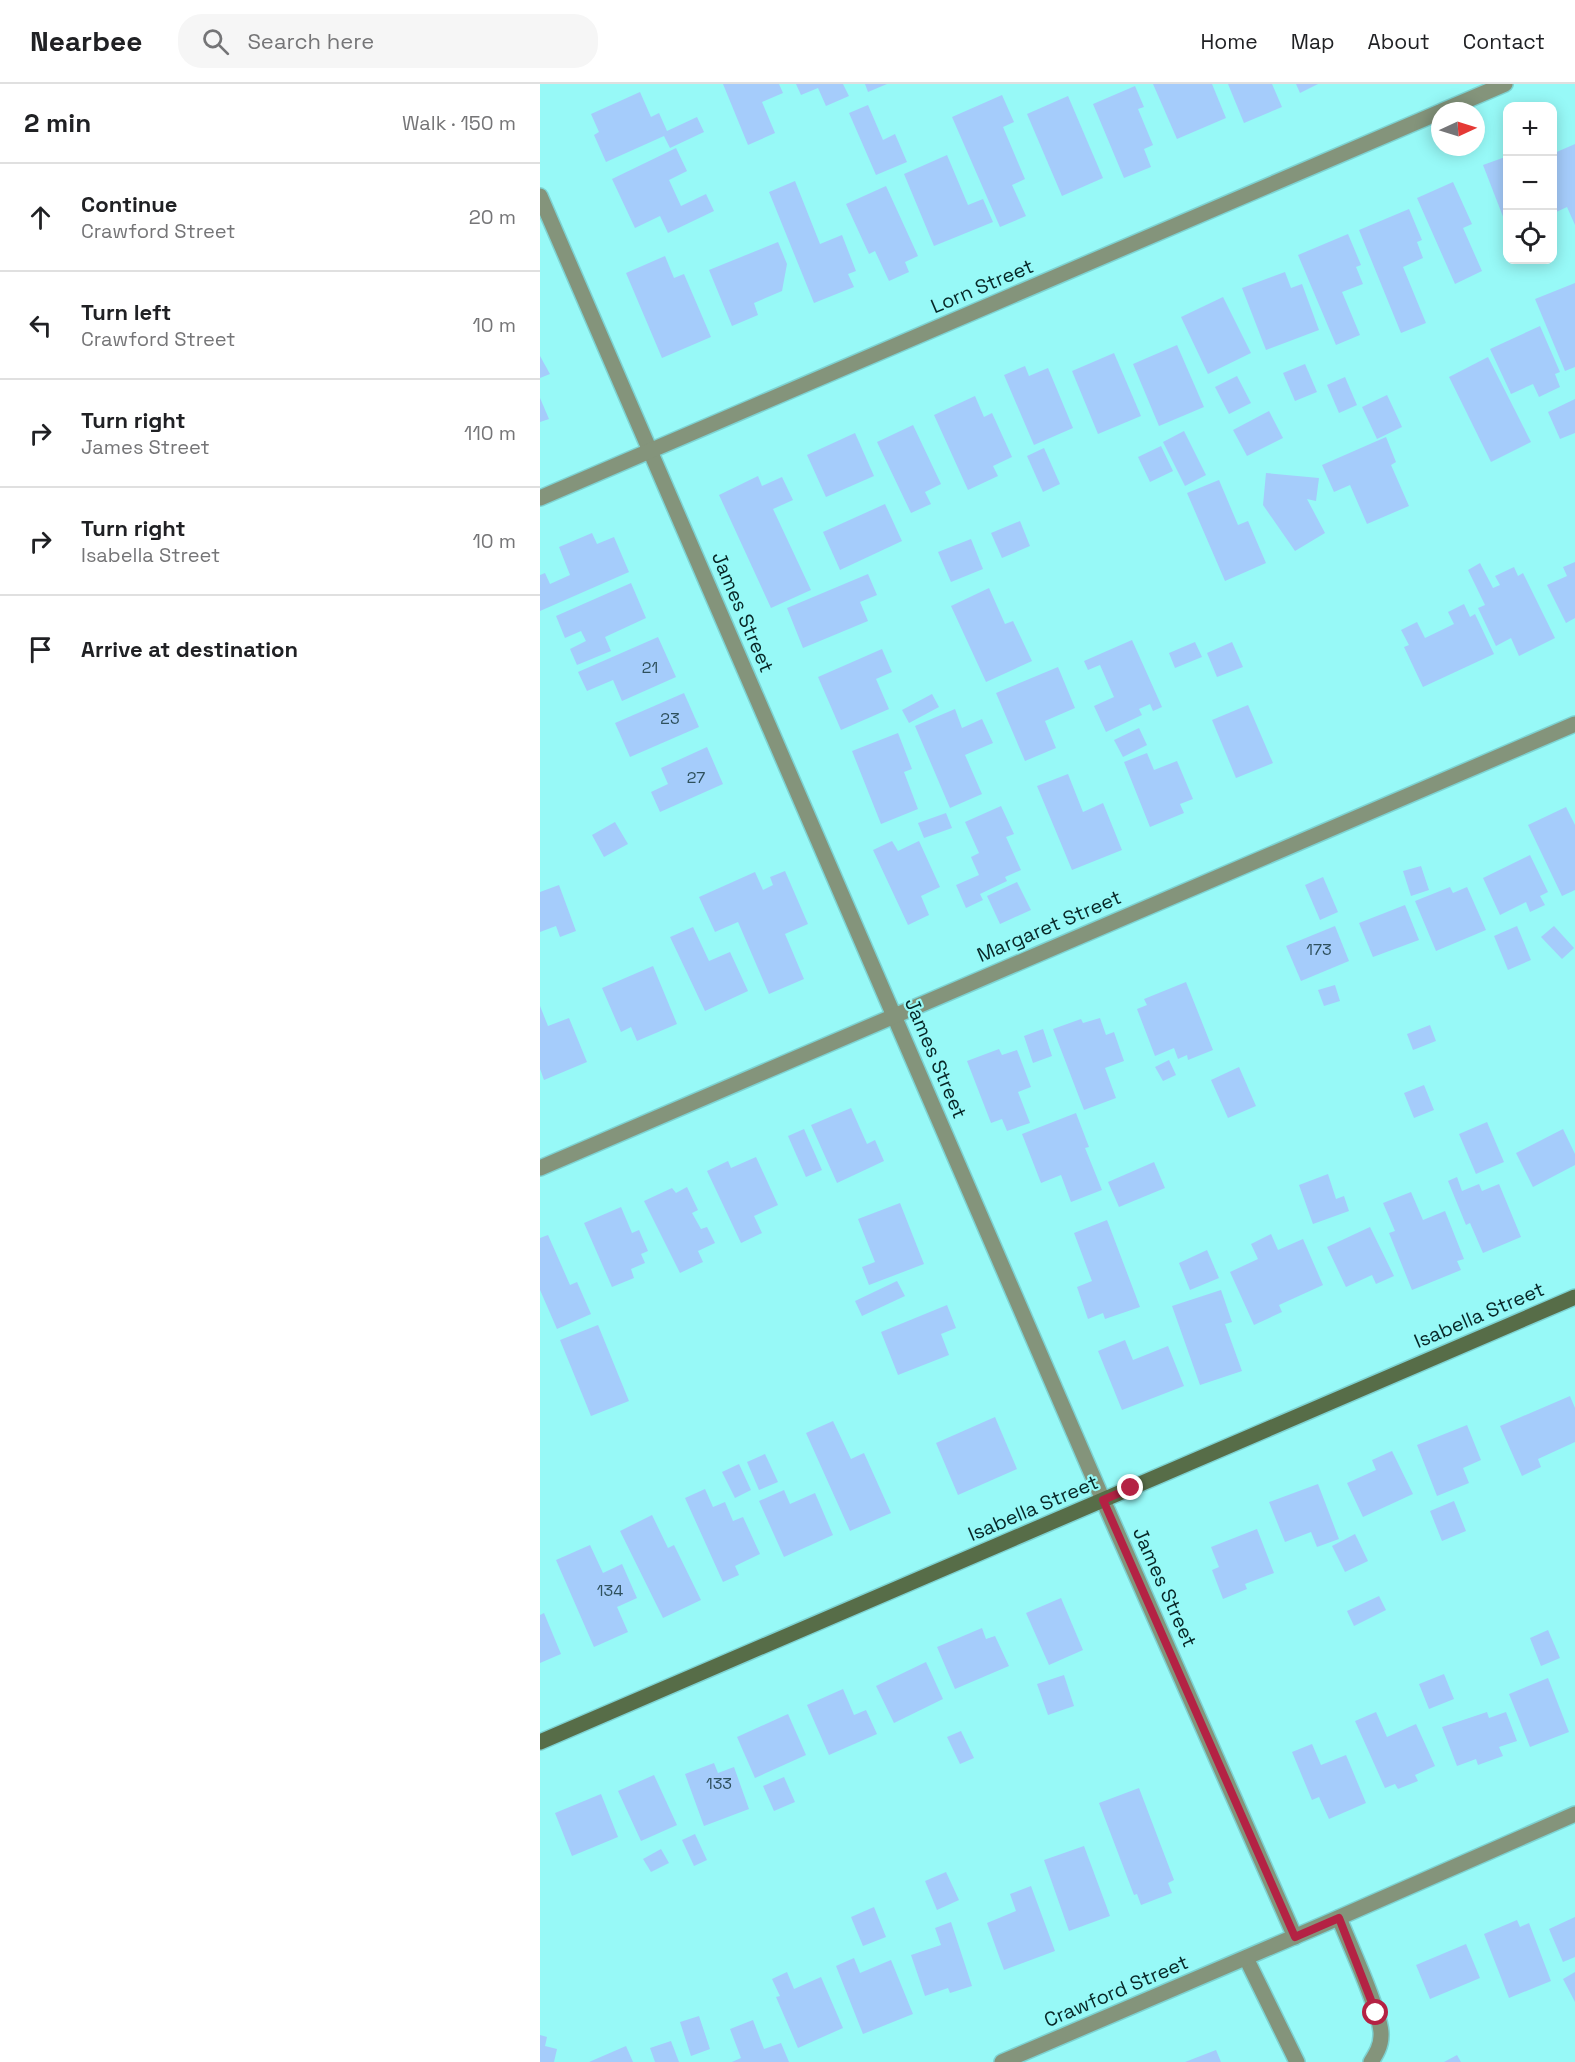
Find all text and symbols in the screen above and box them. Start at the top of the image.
search box [178,14,598,68]
text: Nearbee [30,23,142,59]
icon: search [199,25,232,58]
text: Search here [247,27,374,55]
text: Home [1200,28,1258,55]
text: Map [1291,28,1335,55]
text: About [1368,28,1430,55]
text: Contact [1463,28,1545,55]
north arrow [1431,102,1485,156]
map controls [1503,102,1557,264]
button: + [1503,102,1557,156]
text: 2 min [24,106,91,140]
text: Walk · 150 m [402,110,516,136]
button: − [1503,156,1557,210]
text: Continue [81,190,177,218]
icon: ahead [24,201,57,234]
text: 20 m [469,204,516,230]
button: locate [1503,210,1557,264]
text: Crawford Street [81,218,235,244]
street label: Lorn Street [927,253,1037,319]
text: Turn left [81,298,171,326]
icon: left [24,309,57,342]
text: 10 m [472,312,516,338]
text: Crawford Street [81,326,235,352]
text: Turn right [81,406,186,434]
icon: right [24,417,57,450]
text: 110 m [464,420,516,446]
text: James Street [81,434,210,460]
text: Turn right [81,514,186,542]
icon: right [24,525,57,558]
text: 10 m [472,528,516,554]
text: Isabella Street [81,542,220,568]
street label: James Street [706,548,780,676]
icon: arrive [24,633,57,666]
text: Arrive at destination [81,635,298,663]
house number: 21 [642,657,658,678]
house number: 23 [660,708,680,729]
house number: 27 [687,767,705,788]
street label: Margaret Street [973,884,1125,968]
house number: 173 [1306,939,1332,960]
street label: James Street [899,994,973,1122]
street label: Isabella Street [1410,1276,1548,1354]
street label: Isabella Street [964,1469,1102,1547]
route end [1117,1474,1143,1500]
street label: James Street [1127,1523,1203,1651]
house number: 134 [597,1580,623,1601]
house number: 133 [706,1773,732,1794]
street label: Crawford Street [1040,1949,1192,2033]
route start [1362,1999,1388,2025]

